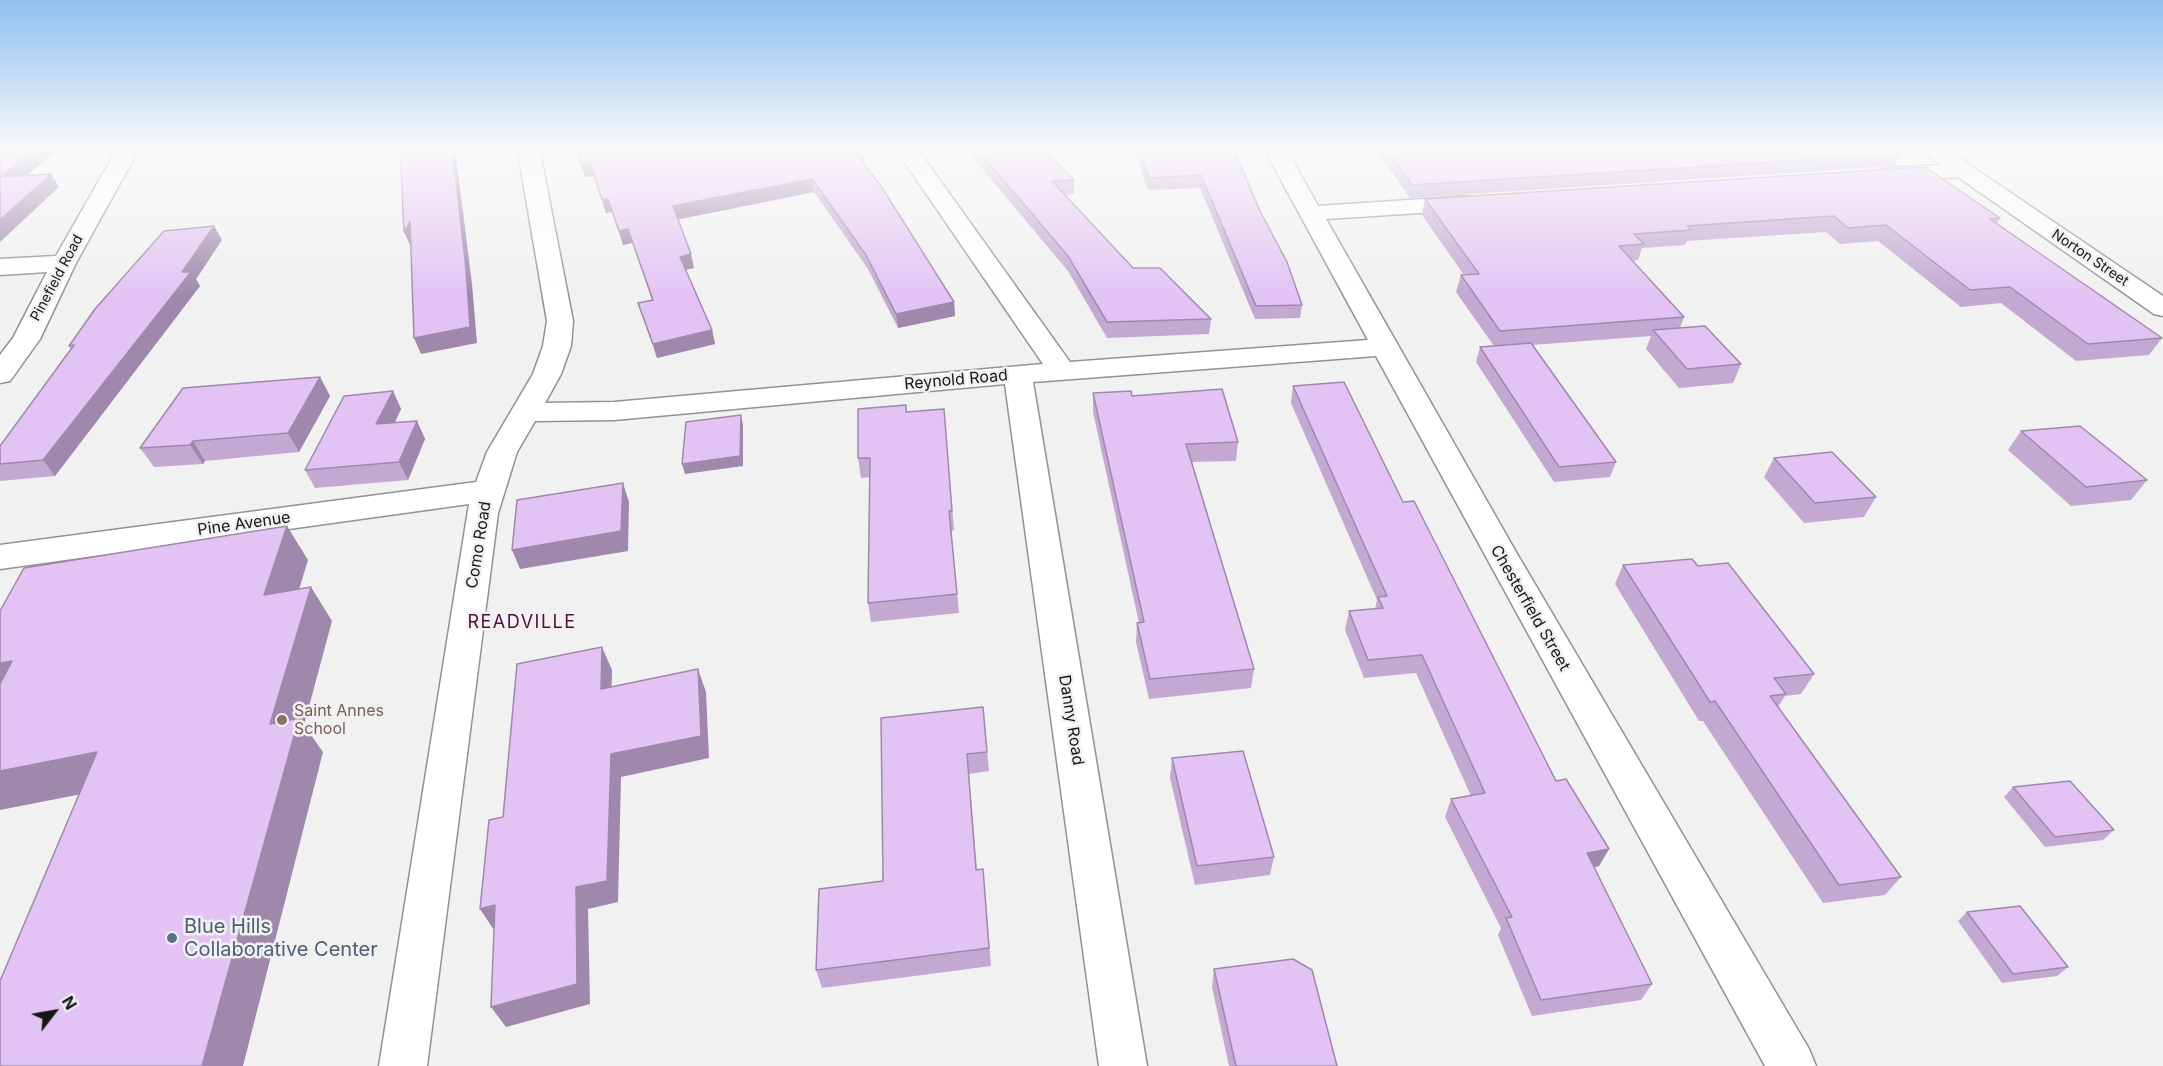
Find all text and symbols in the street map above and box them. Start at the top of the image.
street label: Norton Street [2048,226,2132,290]
street label: Pinefield Road [27,232,87,324]
street label: Reynold Road [903,366,1009,394]
street label: Como Road [463,500,495,590]
street label: Pine Avenue [196,508,292,540]
street label: Chesterfield Street [1486,542,1574,674]
district label: READVILLE [467,612,577,634]
street label: Danny Road [1054,673,1088,767]
place label: Saint Annes School [294,701,384,739]
marker: Saint Annes School [275,713,289,727]
place label: Blue Hills Collaborative Center [184,915,378,962]
marker: Blue Hills Collaborative Center [165,931,179,945]
north arrow [24,982,84,1042]
text: N [58,992,81,1013]

